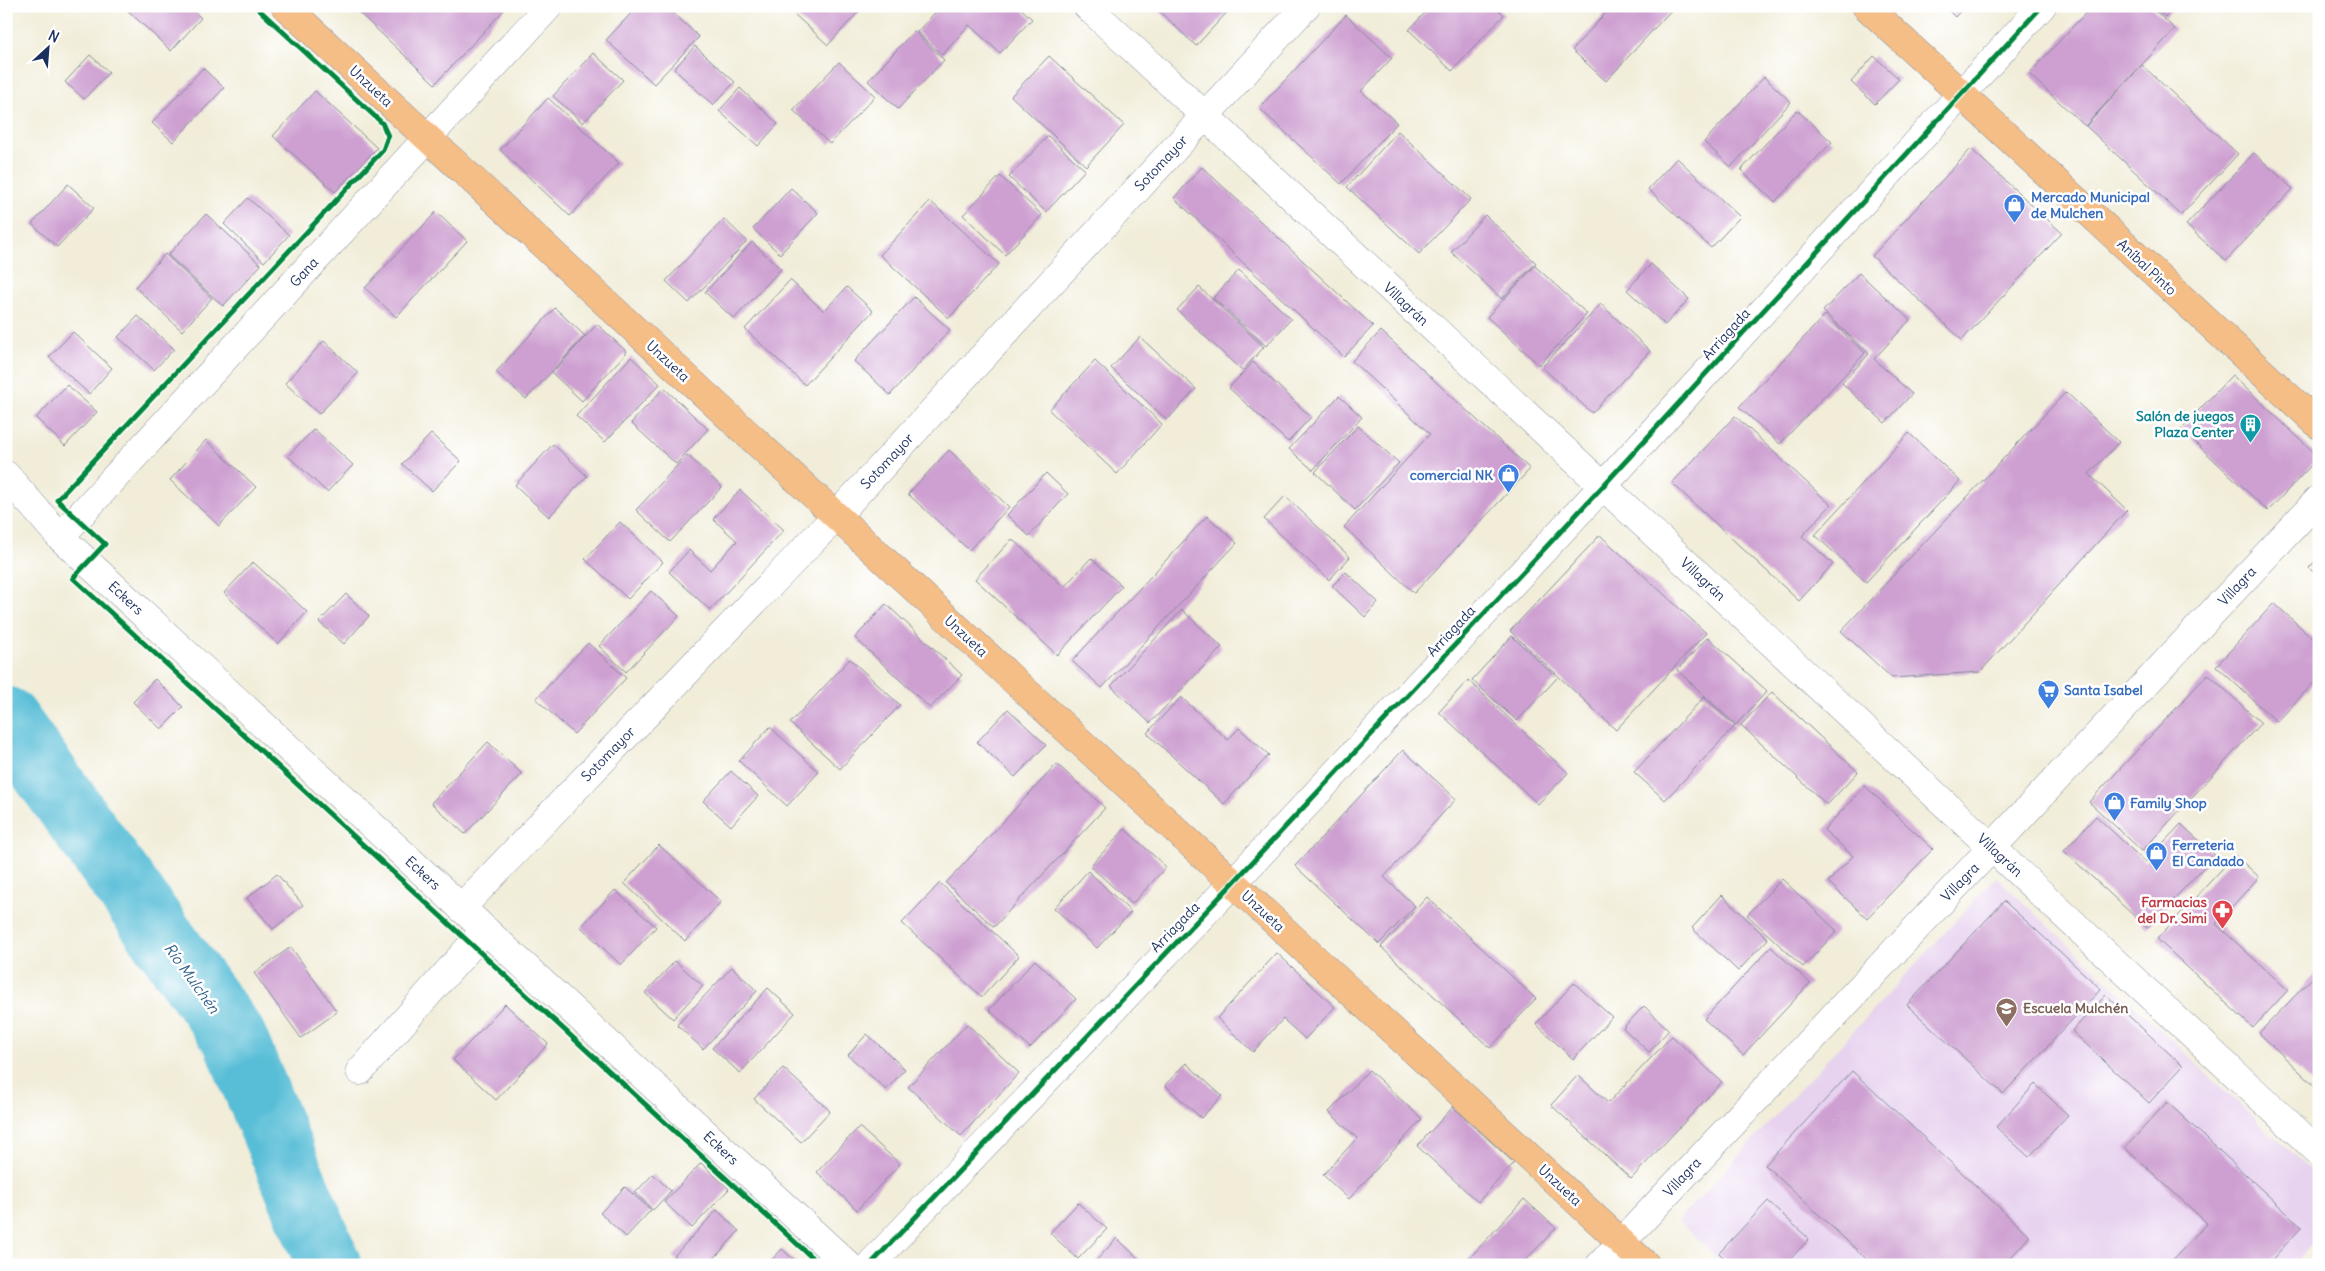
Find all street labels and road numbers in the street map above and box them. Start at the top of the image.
street label: Unzueta [346,61,396,111]
street label: Sotomayor [1131,131,1192,195]
street label: Aníbal Pinto [2114,235,2180,299]
street label: Gana [286,253,322,291]
street label: Villagrán [1380,278,1432,330]
street label: Arriagada [1698,304,1754,364]
street label: Unzueta [643,336,693,386]
street label: Sotomayor [857,429,918,493]
street label: Villagrán [1677,553,1729,605]
street label: Villagra [2214,563,2260,609]
street label: Eckers [105,577,147,619]
street label: Arriagada [1423,602,1479,660]
street label: Unzueta [941,611,991,661]
street label: Sotomayor [577,722,639,785]
street label: Villagrán [1974,829,2026,881]
street label: Eckers [402,852,444,894]
street label: Villagra [1937,859,1983,905]
street label: Unzueta [1238,886,1288,936]
street label: Arriagada [1146,898,1204,956]
street label: Eckers [700,1127,742,1169]
street label: Villagra [1659,1154,1705,1200]
street label: Unzueta [1535,1160,1585,1210]

